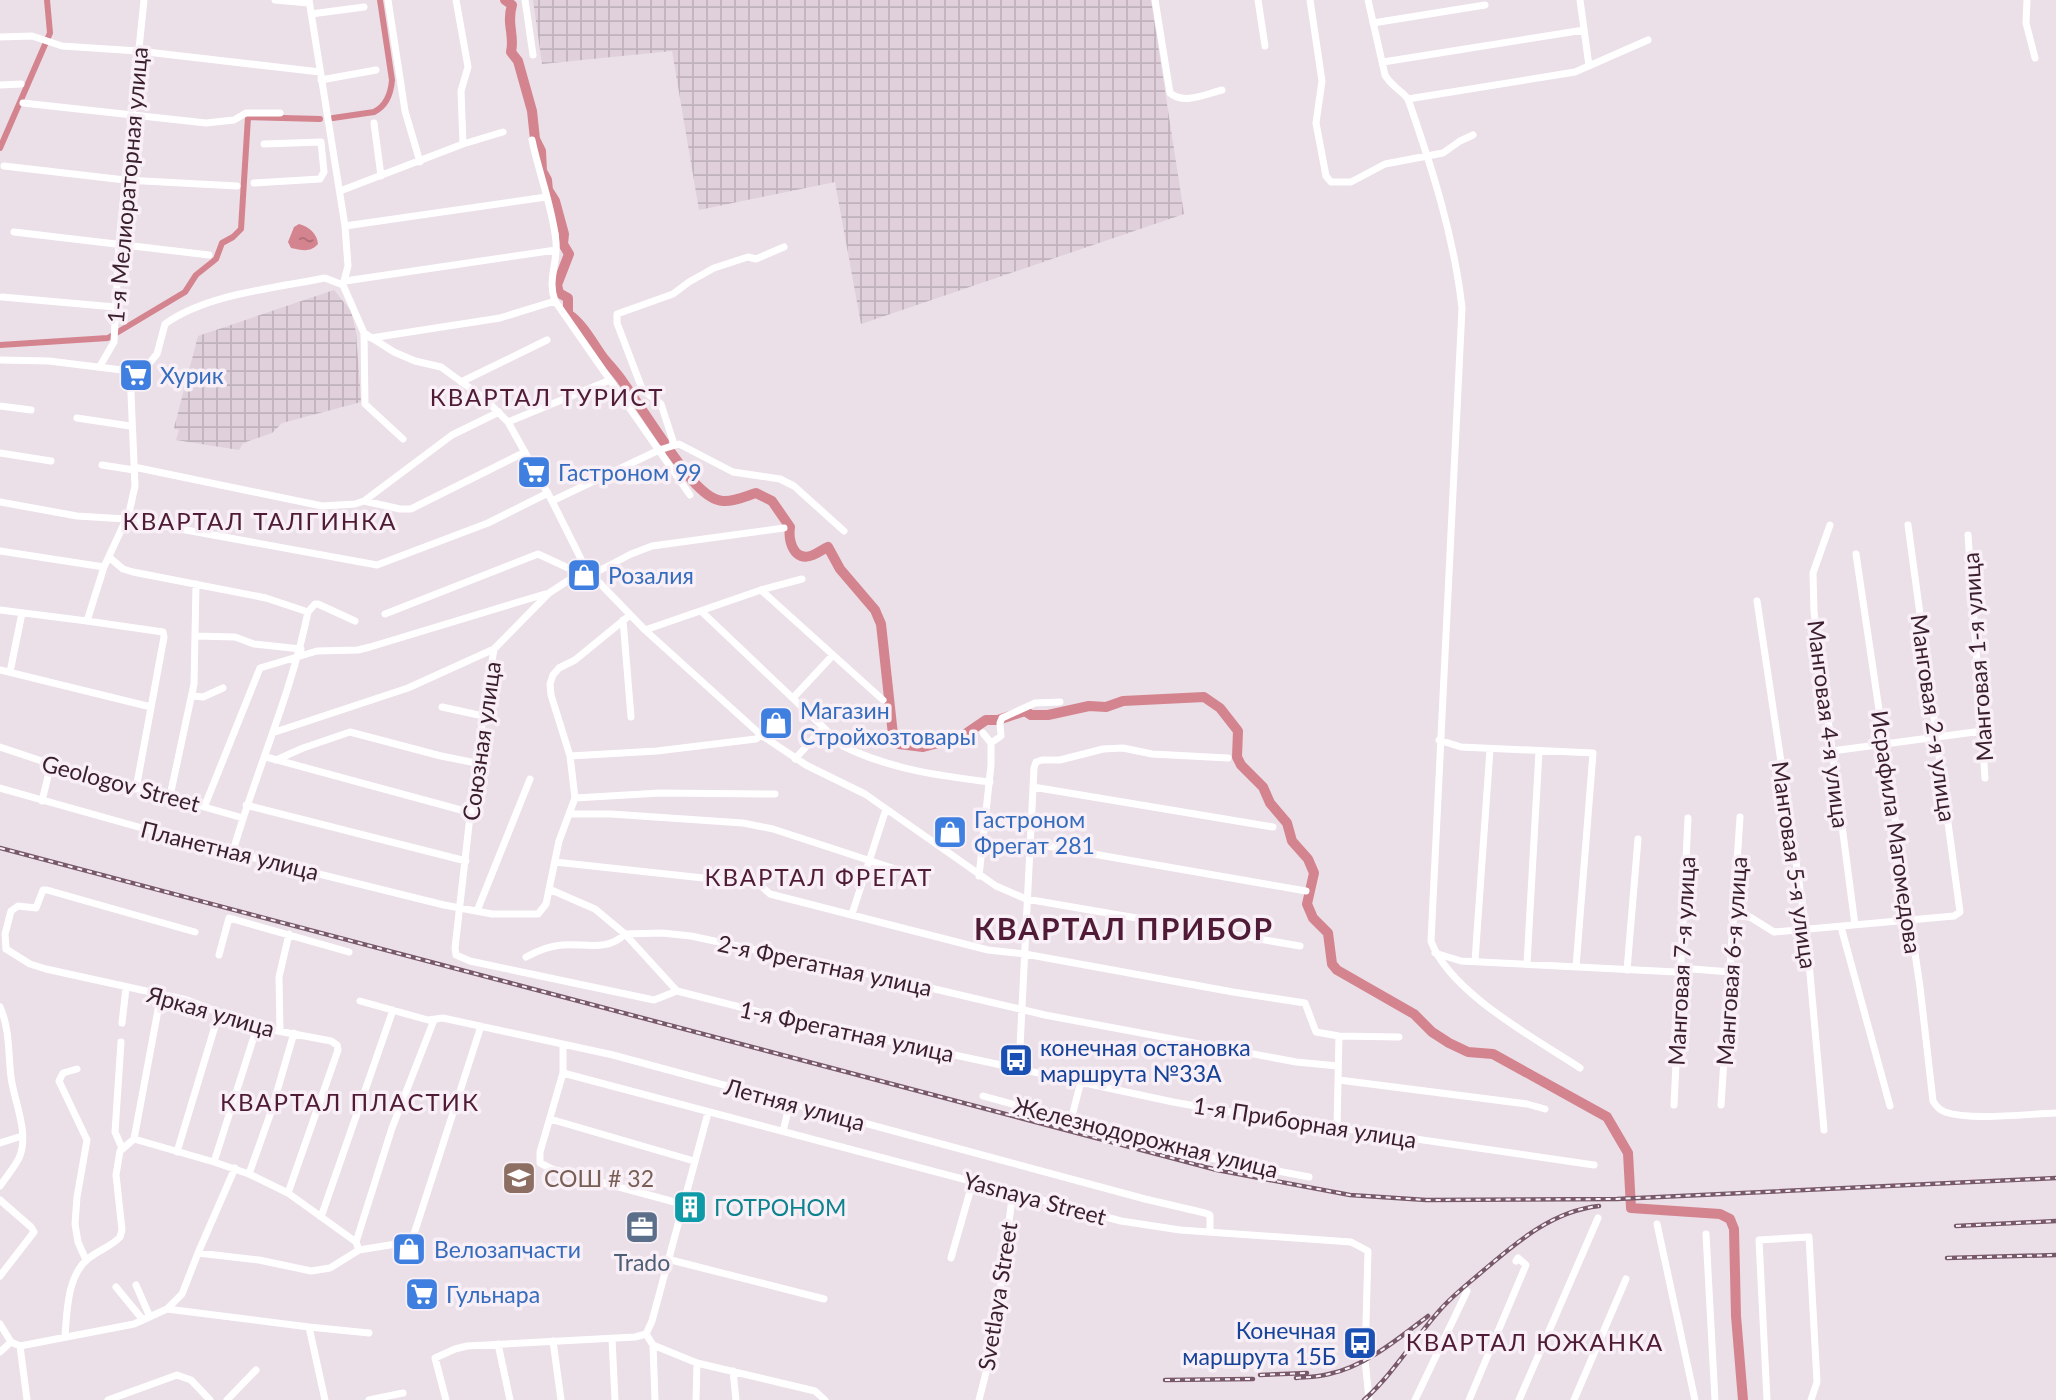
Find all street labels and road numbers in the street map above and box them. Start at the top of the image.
street label: 1-я Мелиораторная улица [101,46,153,324]
street label: Манговая 1-я улица [1956,552,1998,762]
street label: Манговая 2-я улица [1906,612,1962,824]
street label: Манговая 4-я улица [1802,618,1856,830]
street label: Союзная улица [456,659,506,823]
street label: Исрафила Магомедова [1866,709,1928,955]
street label: Geologov Street [39,748,204,818]
street label: Манговая 5-я улица [1767,759,1823,971]
street label: Планетная улица [138,814,322,886]
street label: Манговая 7-я улица [1662,856,1700,1066]
street label: Манговая 6-я улица [1710,856,1752,1066]
street label: 2-я Фрегатная улица [715,929,935,1001]
street label: Яркая улица [143,979,278,1043]
street label: 1-я Фрегатная улица [737,995,957,1067]
street label: Летняя улица [721,1072,868,1136]
street label: Железнодорожная улица [1011,1091,1281,1183]
street label: 1-я Приборная улица [1191,1091,1419,1153]
street label: Yasnaya Street [961,1165,1110,1231]
street label: Svetlaya Street [971,1219,1023,1372]

